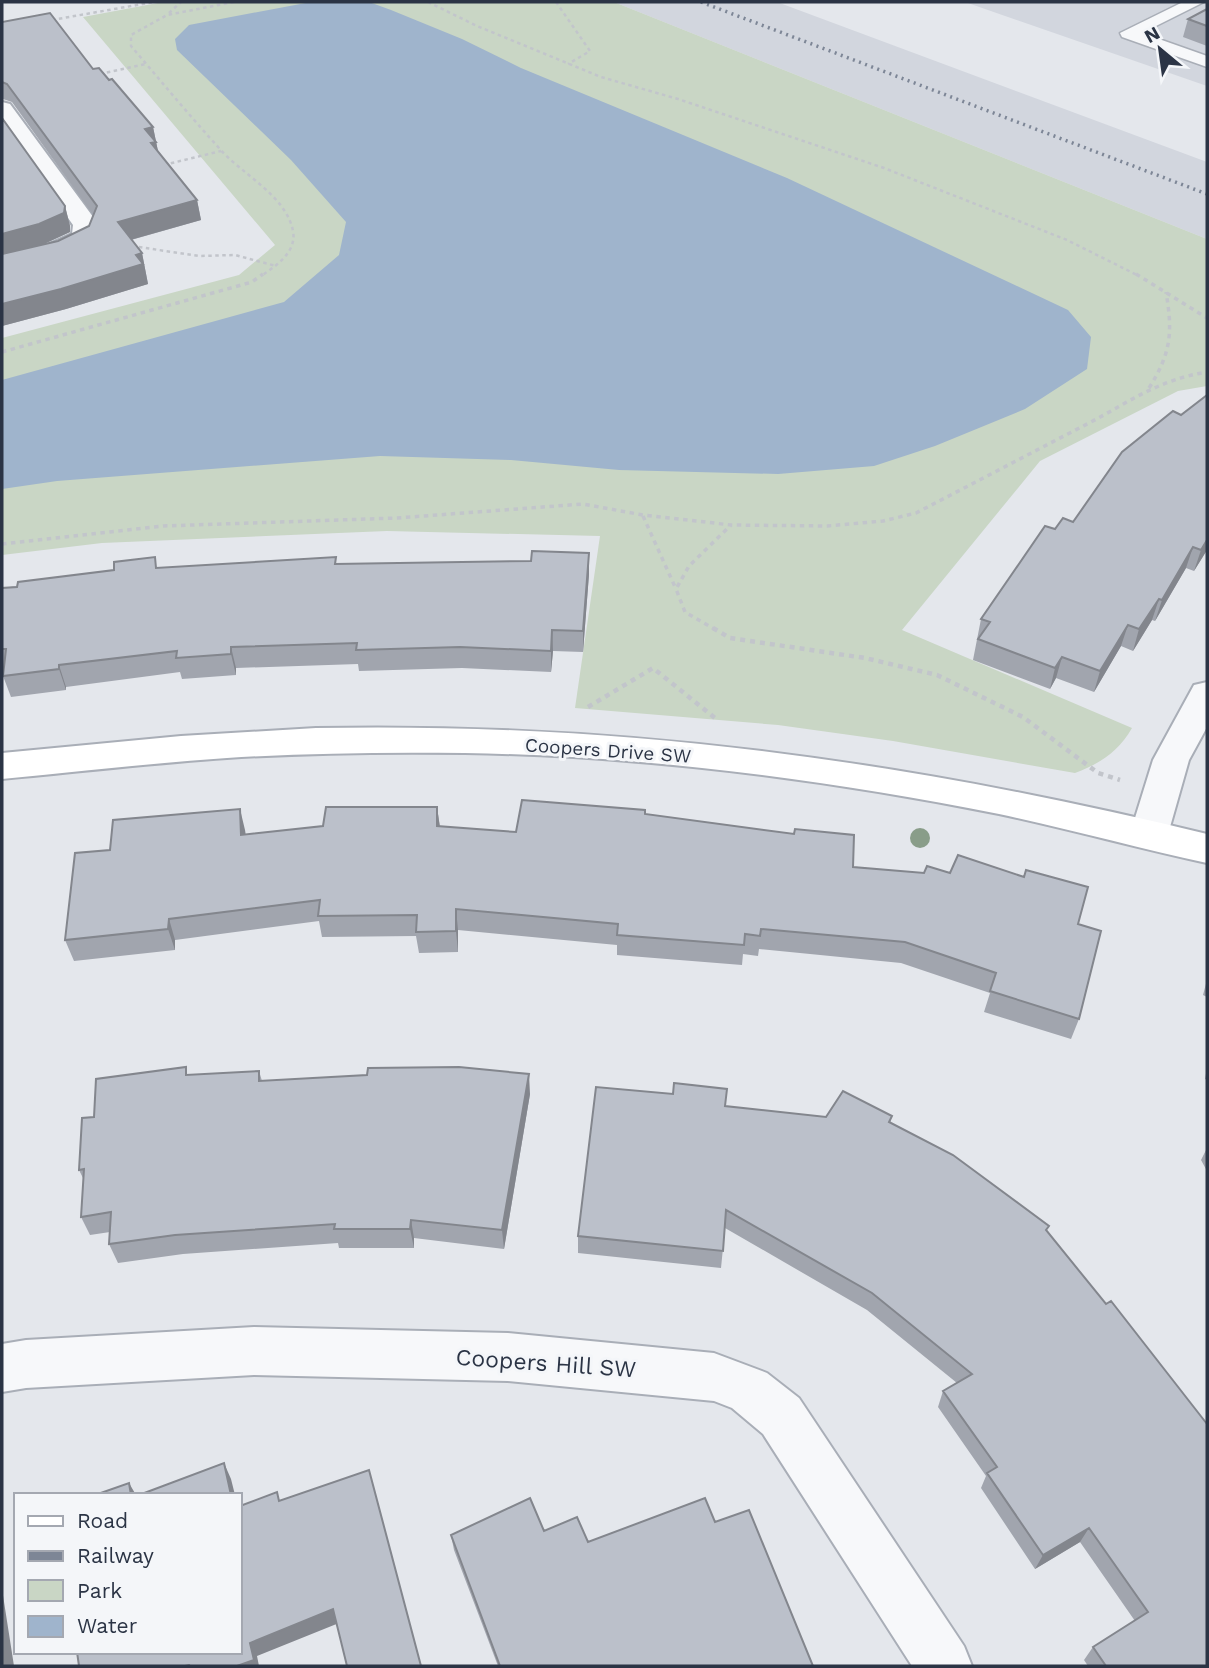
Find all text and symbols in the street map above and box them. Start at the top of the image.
north arrow [1125,14,1195,84]
text: N [1140,21,1164,48]
street label: Coopers Drive SW [524,733,692,768]
street label: Coopers Hill SW [455,1344,637,1383]
legend [14,1493,242,1654]
text: Road [77,1508,128,1533]
text: Railway [77,1543,154,1568]
text: Park [77,1578,122,1603]
text: Water [77,1613,138,1638]

